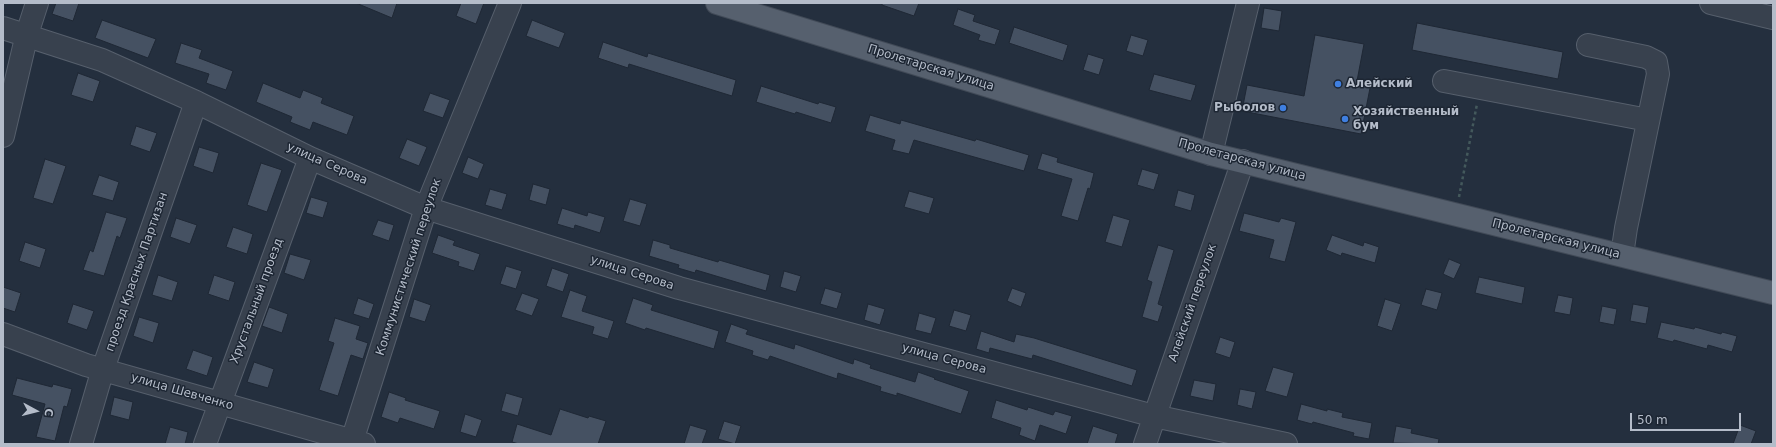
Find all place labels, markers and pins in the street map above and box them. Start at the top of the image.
place label: Алейский [1346,77,1413,91]
marker: Алейский [1333,79,1343,89]
place label: Рыболов [1214,101,1275,115]
marker: Рыболов [1278,103,1288,113]
place label: Хозяйственный бум [1353,105,1459,133]
marker: Хозяйственный бум [1340,114,1350,124]

